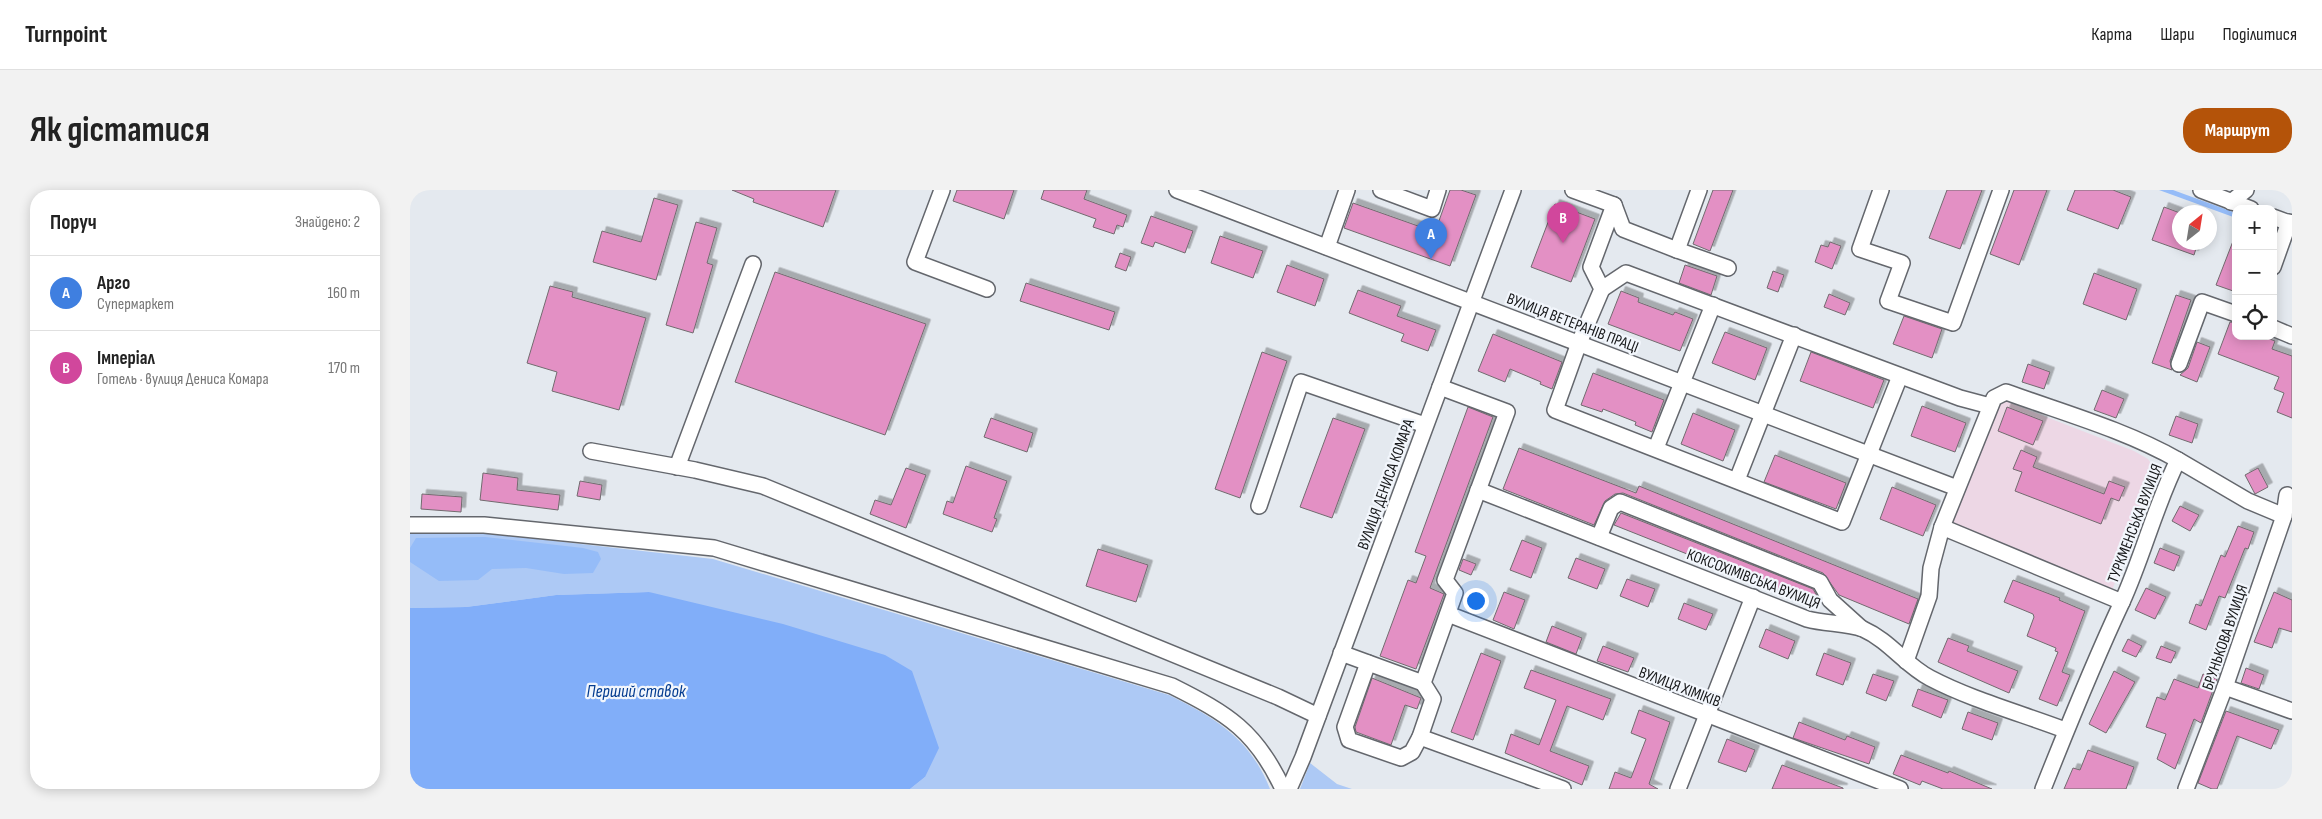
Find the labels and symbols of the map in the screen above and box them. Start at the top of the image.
pin: B [1547,202,1579,243]
north arrow [2172,205,2217,250]
pin: A [1415,218,1447,259]
street label: ВУЛИЦЯ ВЕТЕРАНІВ ПРАЦІ [1504,290,1641,357]
street label: ВУЛИЦЯ ДЕНИСА КОМАРА [1354,416,1419,553]
street label: ТУРКМЕНСЬКА ВУЛИЦЯ [2104,461,2167,586]
street label: КОКСОХІМІВСЬКА ВУЛИЦЯ [1684,545,1823,614]
street label: БРУНЬКОВА ВУЛИЦЯ [2198,582,2252,693]
your location [1463,588,1489,614]
street label: ВУЛИЦЯ ХІМІКІВ [1636,663,1723,712]
water label: Перший ставок [587,681,687,702]

